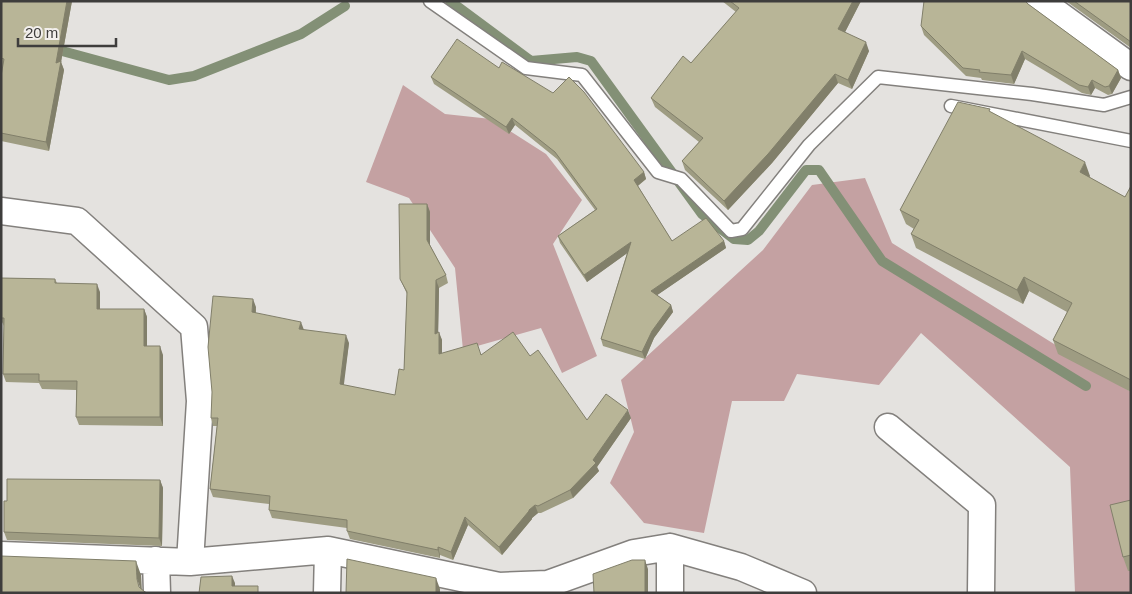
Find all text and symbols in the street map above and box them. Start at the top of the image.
scale bar [18,15,115,47]
text: 20 m [25,24,58,41]

